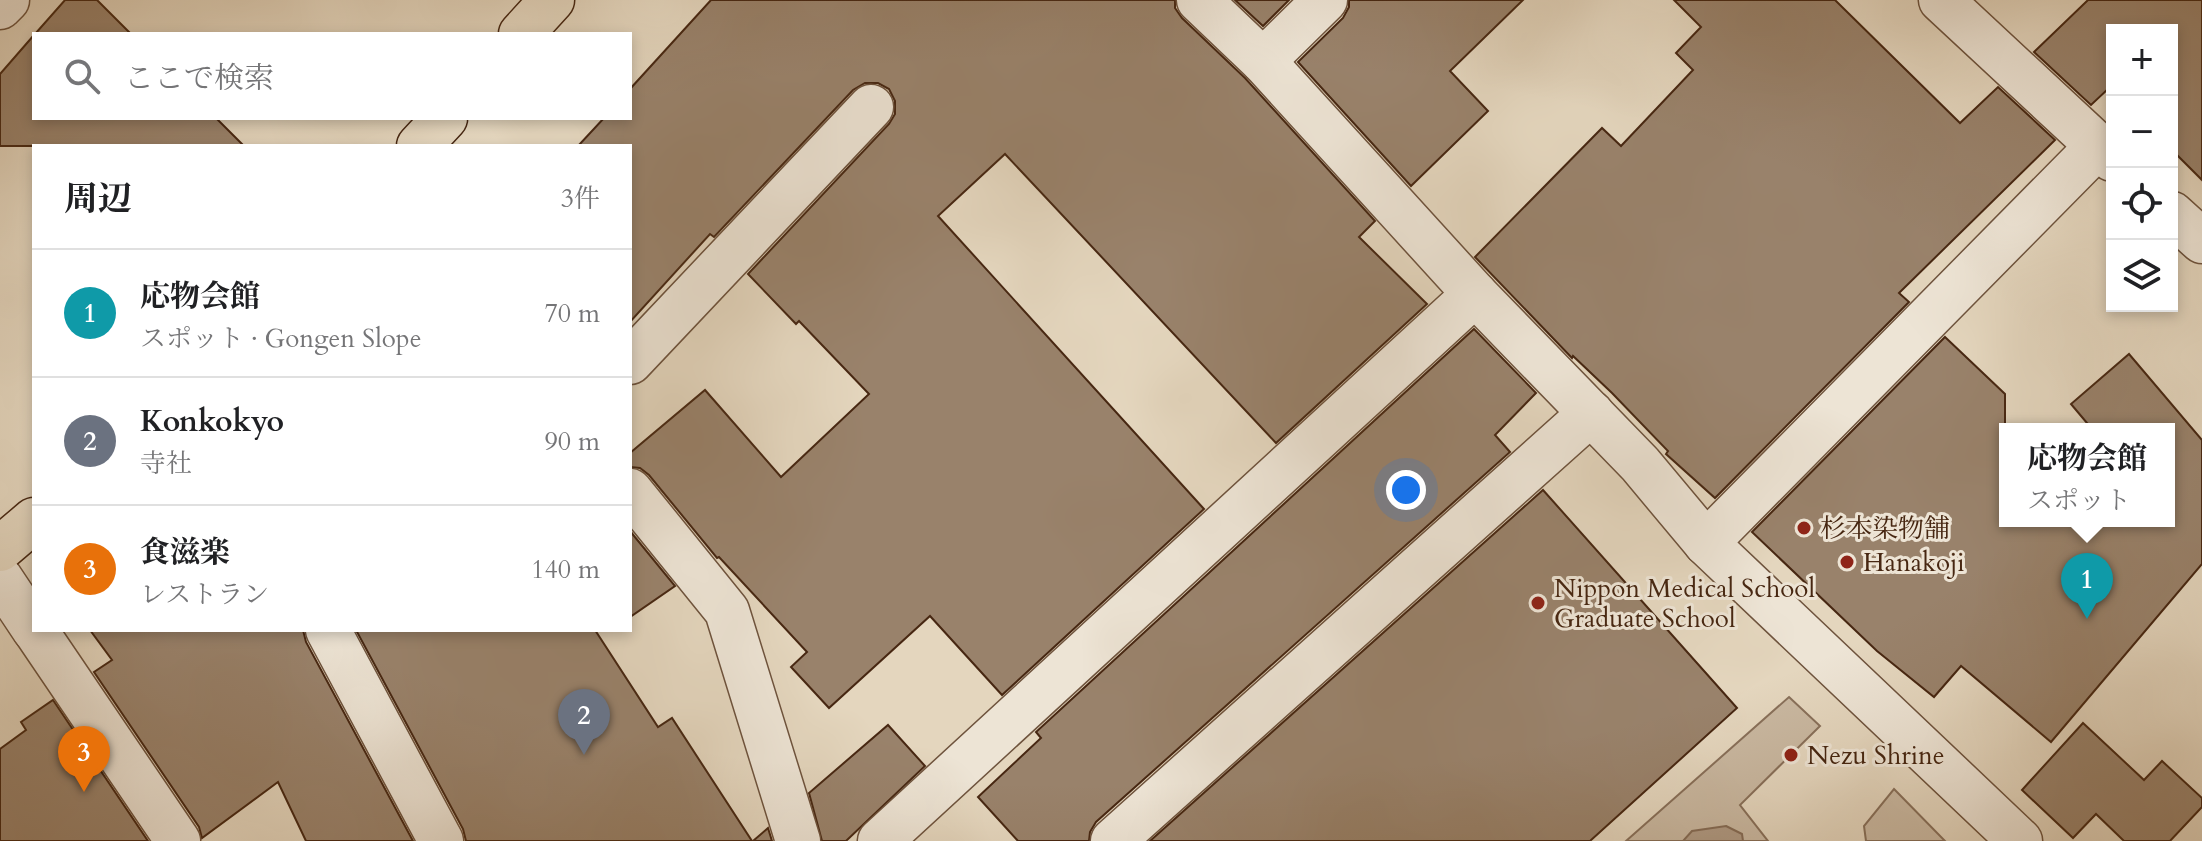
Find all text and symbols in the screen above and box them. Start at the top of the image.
map controls [2106,24,2178,312]
button: + [2106,24,2178,96]
search box [32,32,632,120]
icon: search [60,54,104,98]
text: ここで検索 [124,58,274,99]
button: − [2106,96,2178,168]
button: locate [2106,168,2178,240]
text: 周辺 [64,176,132,222]
text: 3件 [561,181,600,216]
button: layers [2106,240,2178,312]
text: 応物会館 [140,276,260,317]
text: 1 [83,296,97,331]
text: 70 m [544,296,600,331]
text: スポット · Gongen Slope [140,321,421,356]
text: Konkokyo [140,401,284,442]
popup [1999,423,2175,527]
text: 2 [83,424,97,459]
text: 90 m [544,424,600,459]
text: 応物会館 [2027,438,2147,479]
text: 寺社 [140,446,192,481]
your location [1386,470,1426,510]
text: スポット [2027,483,2131,518]
place label: 杉本染物舗 [1820,511,1950,546]
marker: 杉本染物舗 [1795,519,1813,537]
text: 食滋楽 [140,532,230,573]
place label: Hanakoji [1863,545,1965,580]
text: 3 [83,552,97,587]
text: 140 m [531,552,600,587]
marker: Hanakoji [1838,553,1856,571]
pin: 1 [2061,553,2113,619]
place label: Nippon Medical School Graduate School [1554,571,1815,636]
text: レストラン [140,577,269,612]
marker: Nippon Medical School Graduate School [1529,594,1547,612]
pin: 2 [558,689,610,755]
pin: 3 [58,726,110,792]
place label: Nezu Shrine [1807,738,1945,773]
marker: Nezu Shrine [1782,746,1800,764]

